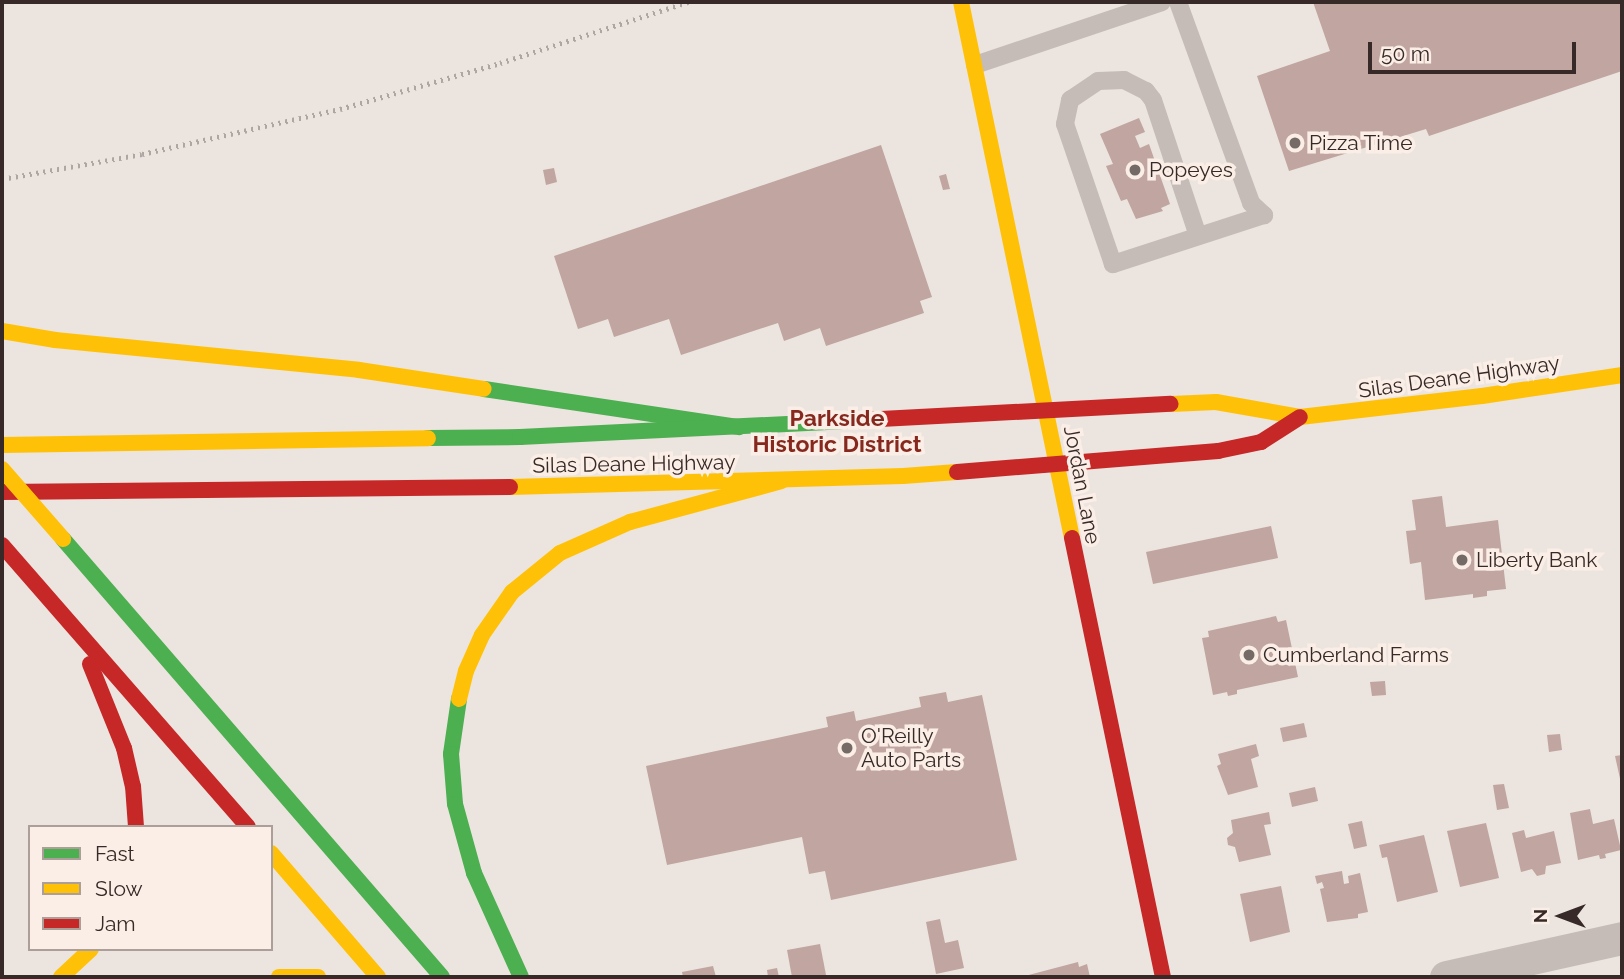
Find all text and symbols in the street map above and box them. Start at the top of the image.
scale bar [1372,28,1580,72]
text: 50 m [1381,41,1430,66]
place label: Pizza Time [1309,130,1413,156]
marker: Pizza Time [1287,135,1303,151]
place label: Popeyes [1149,157,1233,183]
marker: Popeyes [1127,162,1143,178]
street label: Silas Deane Highway [1357,350,1561,404]
district label: Parkside Historic District [752,404,922,458]
street label: Jordan Lane [1058,424,1106,546]
street label: Silas Deane Highway [532,450,736,478]
place label: Liberty Bank [1476,547,1598,573]
marker: Liberty Bank [1454,552,1470,568]
place label: Cumberland Farms [1263,642,1449,668]
marker: Cumberland Farms [1241,647,1257,663]
place label: O'Reilly Auto Parts [861,723,961,773]
marker: O'Reilly Auto Parts [839,740,855,756]
legend [28,825,273,951]
text: Fast [95,841,135,866]
text: Slow [95,876,143,901]
north arrow [1526,881,1596,951]
text: N [1529,909,1551,923]
text: Jam [95,911,136,936]

